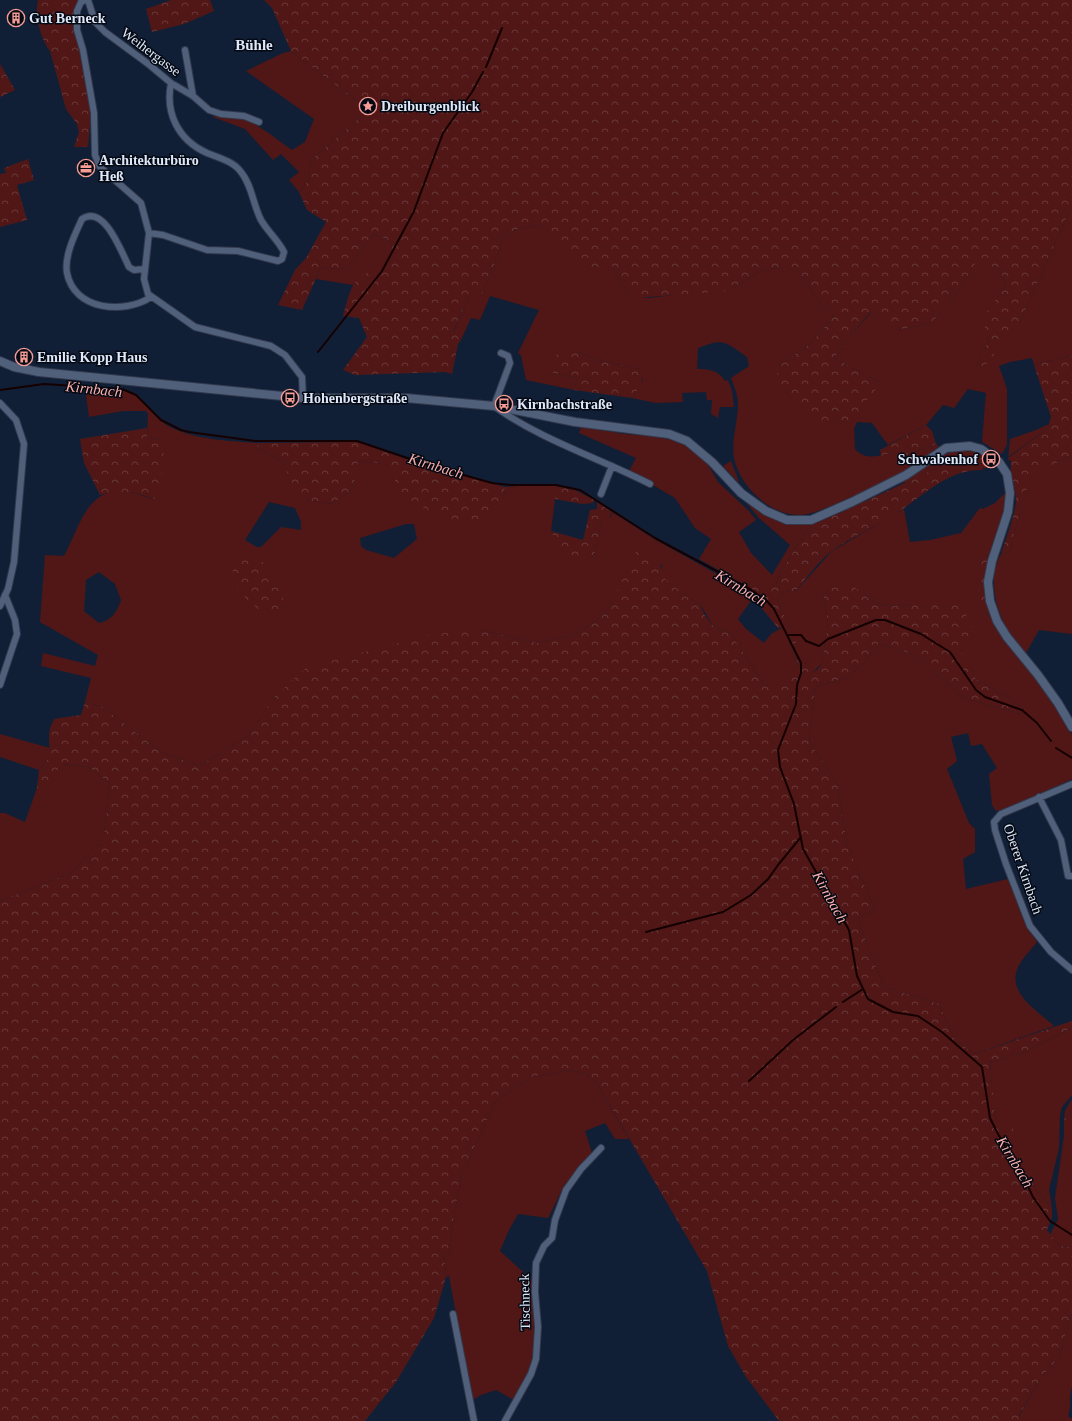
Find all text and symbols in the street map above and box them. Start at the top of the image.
building icon: Gut Berneck [6,8,26,28]
place label: Gut Berneck [29,11,106,26]
street label: Weihergasse [118,25,184,79]
district label: Bühle [235,37,273,53]
place icon: Dreiburgenblick [358,96,378,116]
place label: Dreiburgenblick [381,99,480,114]
place label: Architekturbüro Heß [99,153,199,184]
office icon: Architekturbüro Heß [76,158,96,178]
building icon: Emilie Kopp Haus [14,347,34,367]
place label: Emilie Kopp Haus [37,350,148,365]
water label: Kirnbach [64,378,123,400]
bus stop icon: Hohenbergstraße [280,388,300,408]
place label: Hohenbergstraße [303,391,407,406]
bus stop icon: Kirnbachstraße [494,394,514,414]
place label: Kirnbachstraße [517,397,612,412]
bus stop icon: Schwabenhof [981,449,1001,469]
water label: Kirnbach [406,450,465,482]
place label: Schwabenhof [898,452,978,467]
water label: Kirnbach [712,566,769,609]
street label: Oberer Kirnbach [1001,822,1045,916]
water label: Kirnbach [809,867,851,926]
water label: Kirnbach [993,1133,1036,1190]
street label: Tischneck [517,1273,533,1331]

